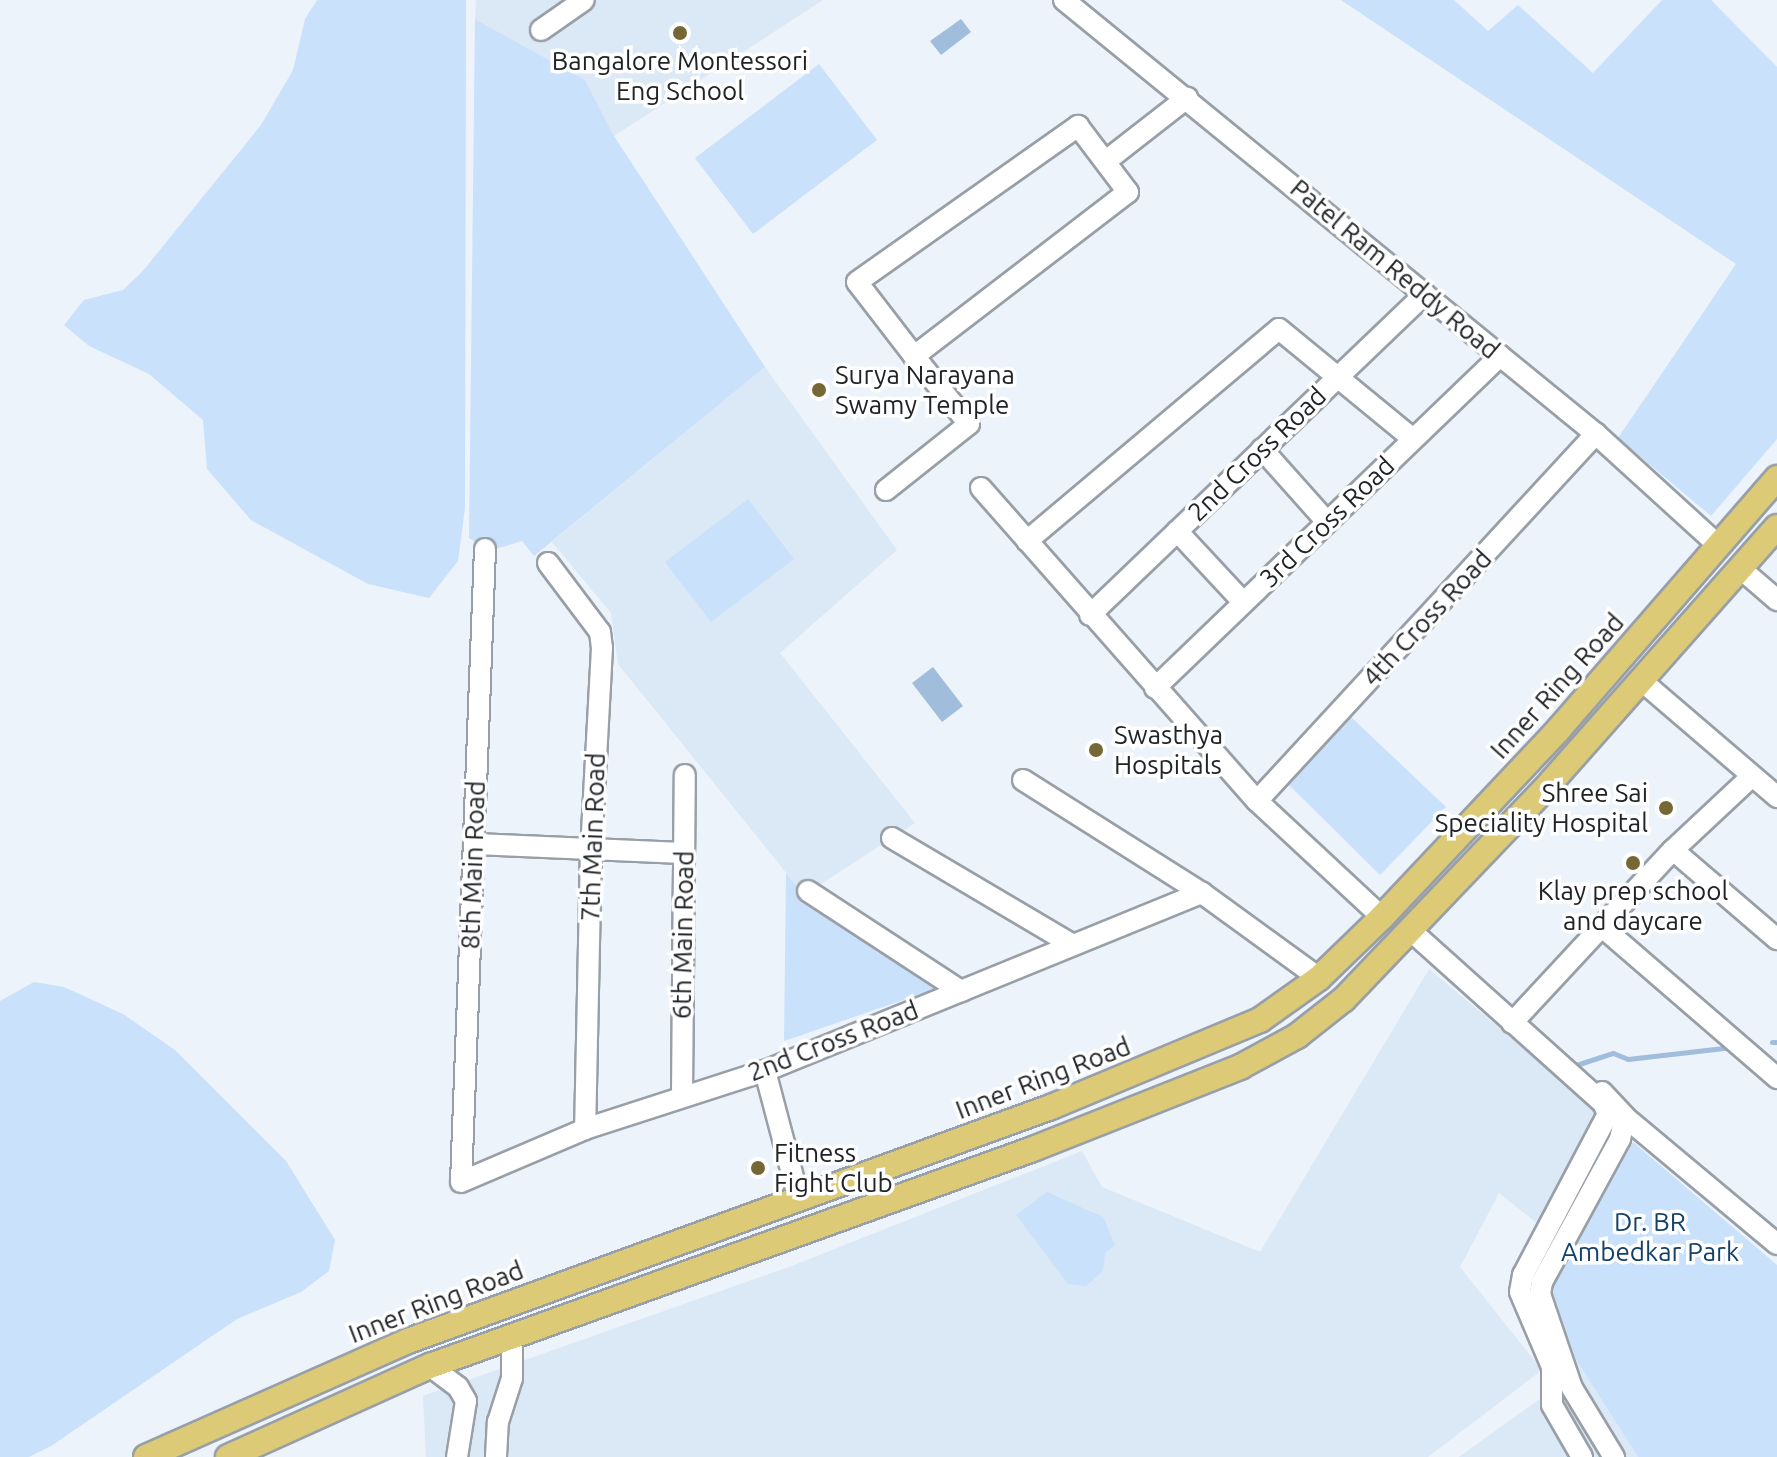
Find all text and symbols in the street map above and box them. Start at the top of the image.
marker: Bangalore Montessori Eng School [671,24,689,42]
place label: Bangalore Montessori Eng School [552,45,808,106]
street label: Patel Ram Reddy Road [1284,172,1506,366]
place label: Surya Narayana Swamy Temple [835,359,1015,420]
street label: 2nd Cross Road [1181,380,1333,528]
marker: Surya Narayana Swamy Temple [810,381,828,399]
street label: 3rd Cross Road [1253,450,1401,594]
street label: 4th Cross Road [1356,543,1498,693]
street label: Inner Ring Road [1484,607,1630,765]
place label: Swasthya Hospitals [1114,719,1223,780]
marker: Swasthya Hospitals [1085,739,1107,761]
street label: 7th Main Road [574,752,612,922]
place label: Shree Sai Speciality Hospital [1435,777,1648,838]
street label: 8th Main Road [454,780,492,950]
marker: Shree Sai Speciality Hospital [1655,797,1677,819]
street label: 6th Main Road [666,850,700,1020]
marker: Klay prep school and daycare [1624,854,1642,872]
place label: Klay prep school and daycare [1538,875,1728,936]
street label: 2nd Cross Road [743,994,923,1088]
street label: Inner Ring Road [951,1030,1135,1126]
place label: Fitness Fight Club [774,1137,893,1198]
marker: Fitness Fight Club [749,1159,767,1177]
park label: Dr. BR Ambedkar Park [1561,1206,1739,1268]
street label: Inner Ring Road [344,1254,528,1350]

